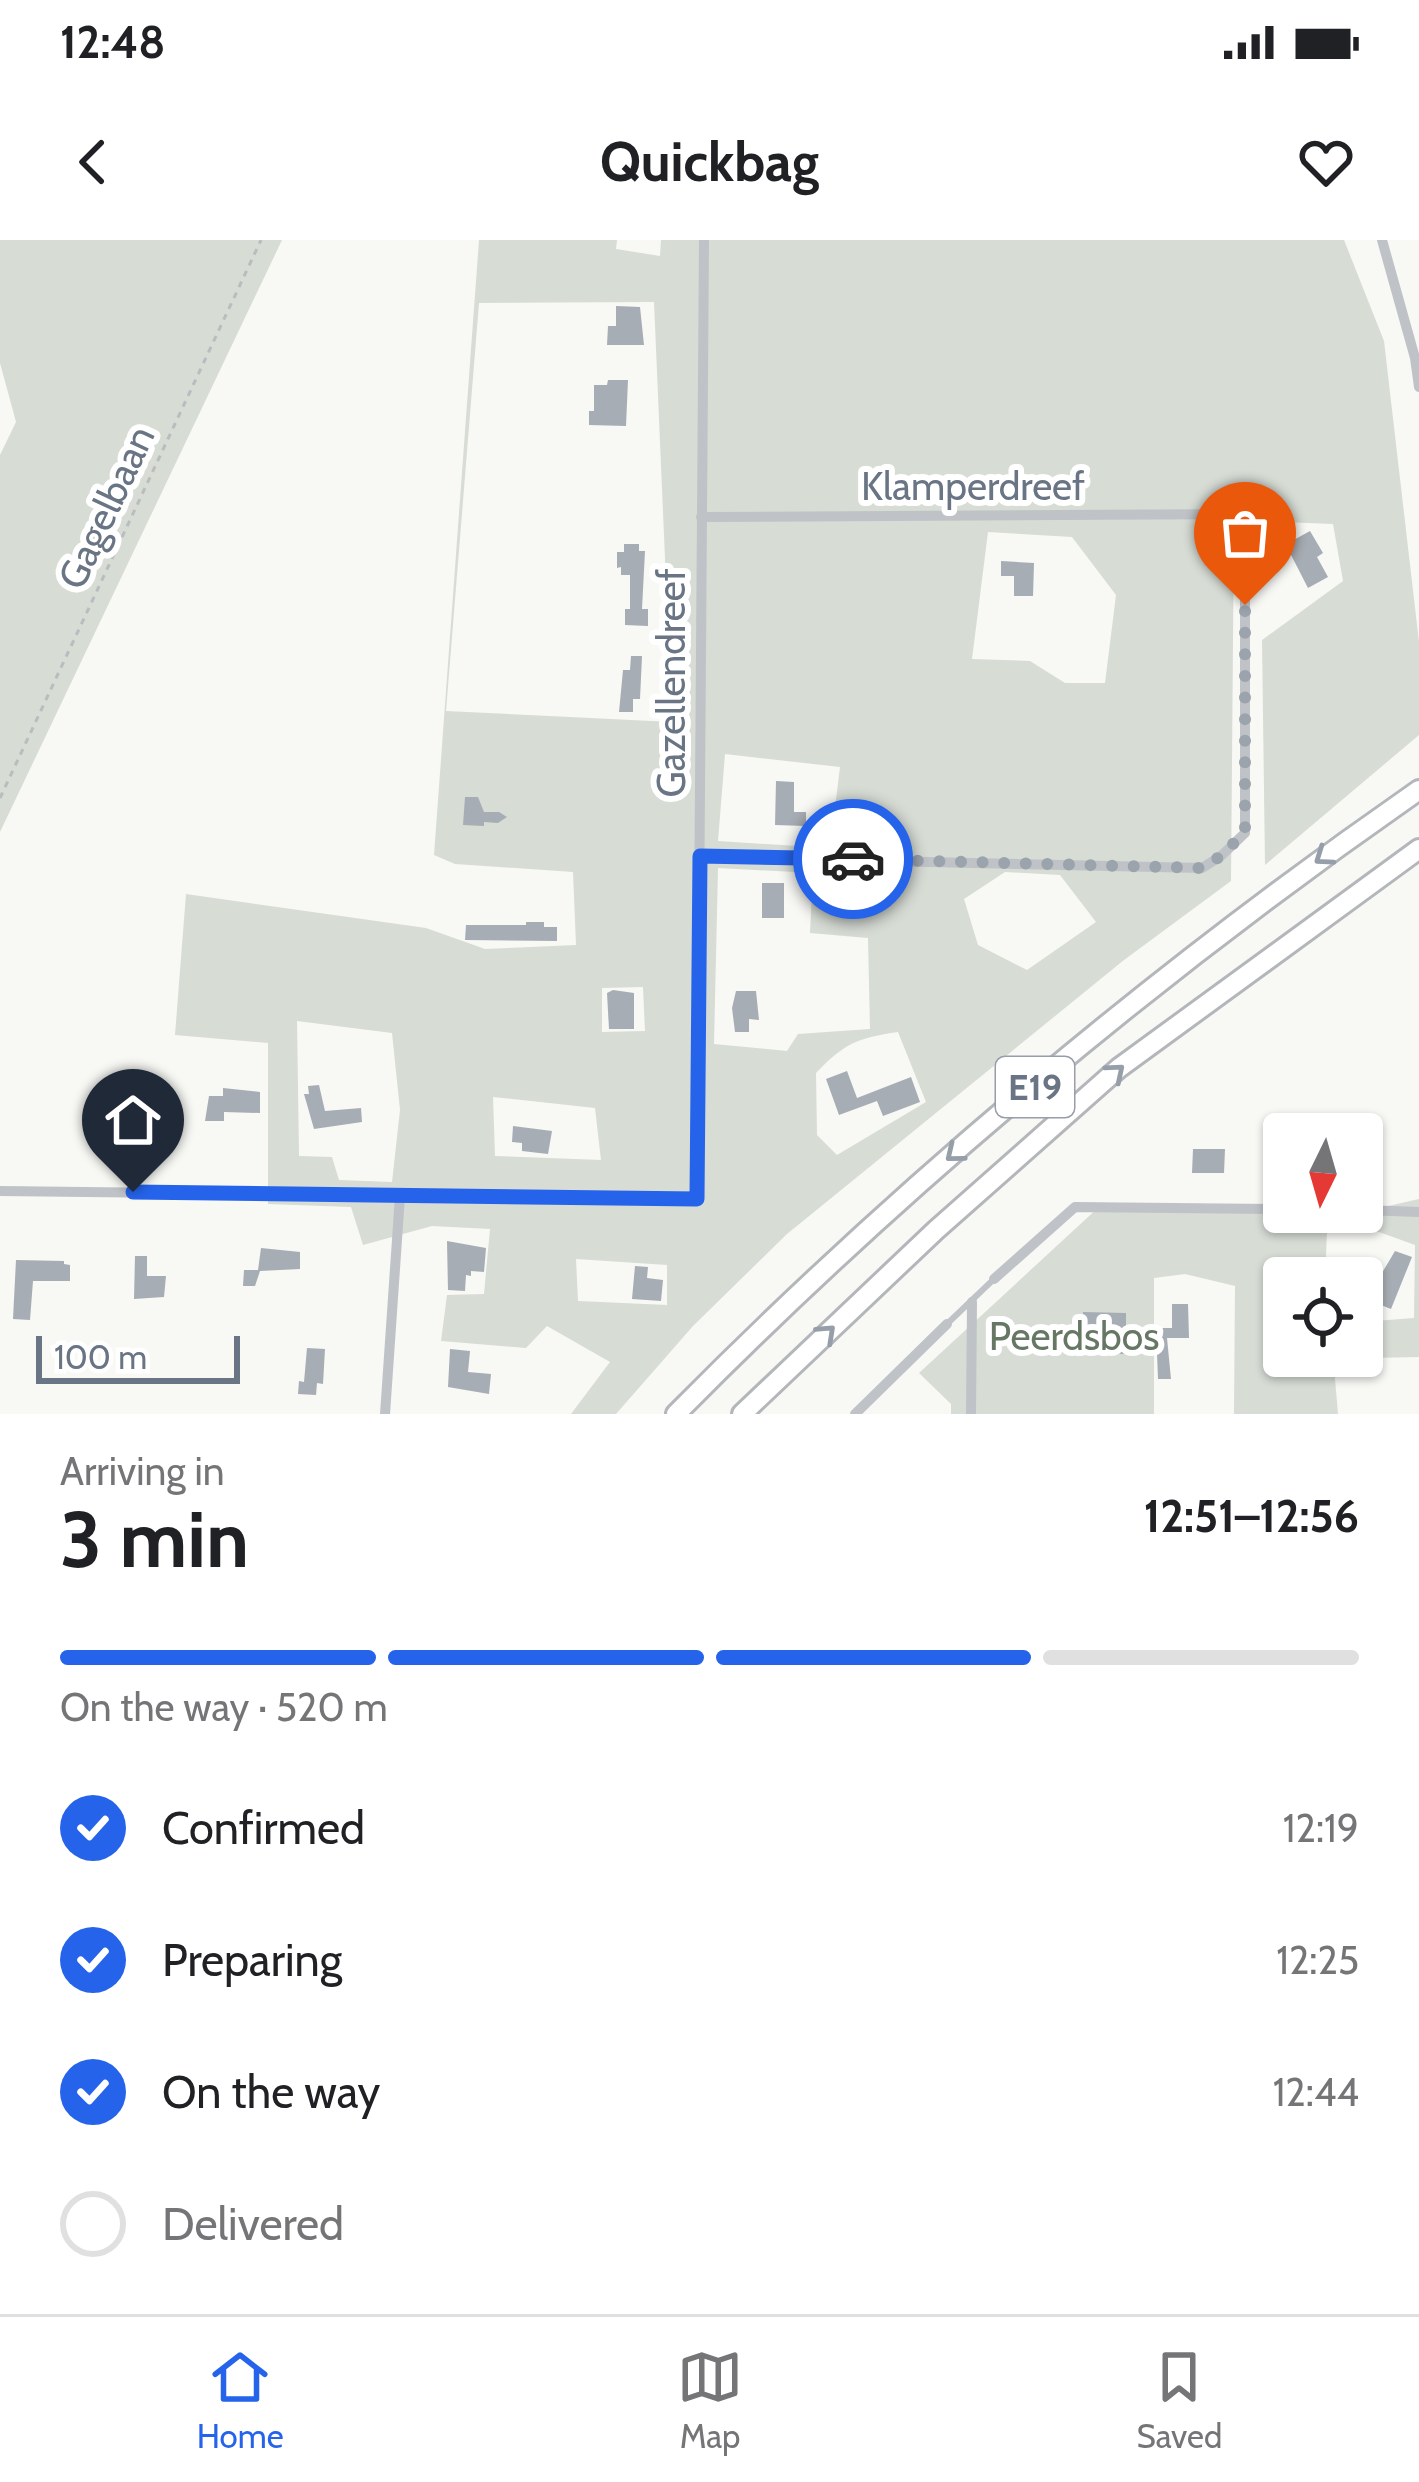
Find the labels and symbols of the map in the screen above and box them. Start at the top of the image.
street label: Gagelbaan [47,418,165,596]
street label: Klamperdreef [861,462,1085,510]
pin [1194,482,1296,605]
street label: Gazellendreef [647,568,695,798]
courier [793,799,913,919]
one-way arrow [1314,843,1336,865]
road number: E19 [996,1057,1074,1117]
one-way arrow [1102,1064,1124,1086]
pin [82,1069,184,1192]
north arrow [1263,1113,1383,1233]
one-way arrow [946,1140,968,1161]
park label: Peerdsbos [989,1312,1159,1360]
one-way arrow [813,1326,835,1348]
scale bar [36,1330,240,1383]

